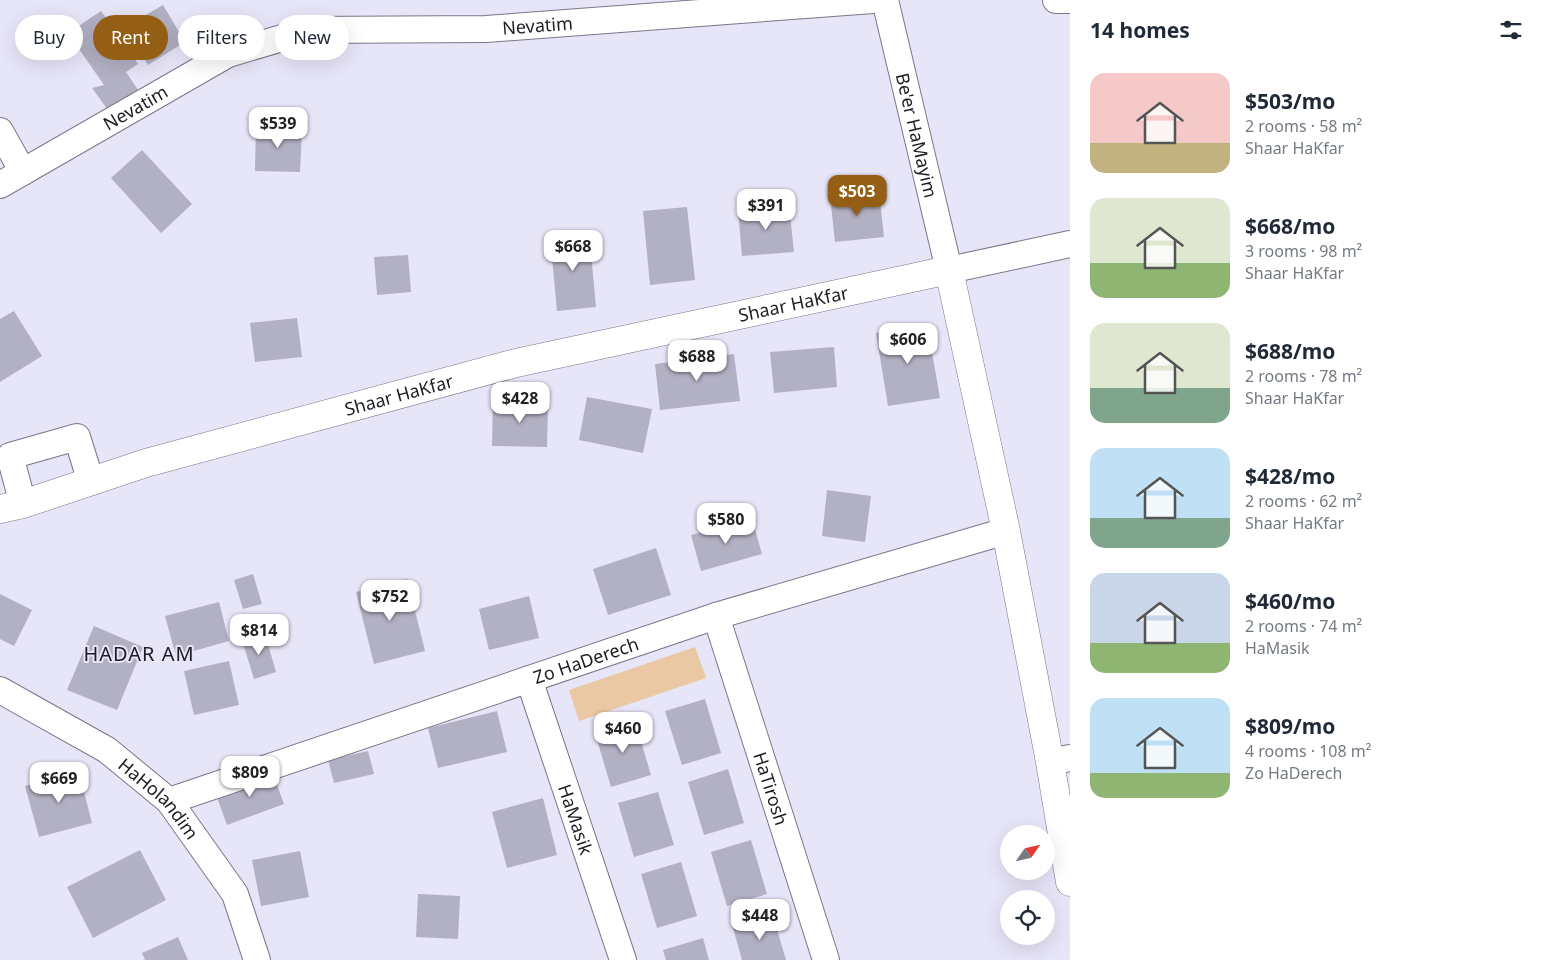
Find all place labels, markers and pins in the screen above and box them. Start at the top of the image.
pin: $539 [248,106,308,149]
pin: $503 [827,174,887,217]
pin: $391 [736,188,796,231]
pin: $668 [543,230,603,272]
pin: $606 [878,322,938,365]
pin: $688 [667,340,727,382]
pin: $428 [490,382,550,424]
pin: $580 [696,502,756,545]
pin: $752 [360,580,420,622]
pin: $814 [229,614,289,656]
pin: $460 [593,712,653,754]
pin: $809 [220,756,280,798]
pin: $669 [29,762,89,804]
pin: $448 [730,898,790,941]

